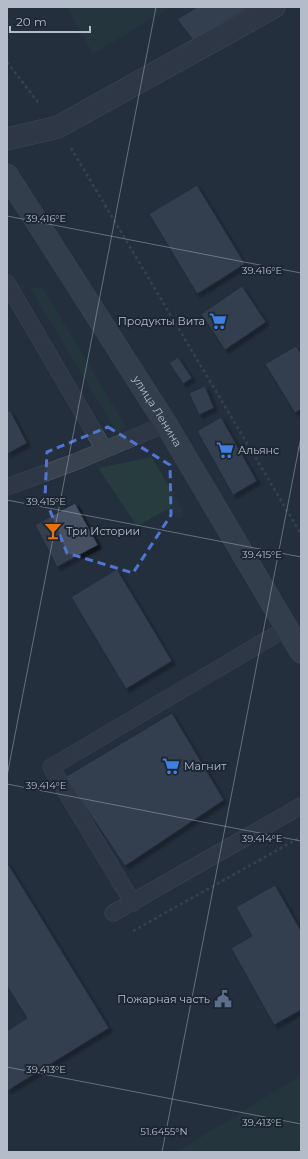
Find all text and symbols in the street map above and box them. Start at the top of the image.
scale bar [10,8,90,34]
text: 20 m [16,14,47,29]
text: 39.416°E [26,212,66,225]
text: 39.416°E [242,264,282,277]
supermarket icon: Продукты Вита [208,311,228,331]
place label: Продукты Вита [118,314,205,328]
street label: улица Ленина [129,372,185,449]
supermarket icon: Альянс [215,440,235,460]
place label: Альянс [238,443,279,457]
text: 39.415°E [26,495,66,508]
bar icon: Три Истории [43,521,63,541]
place label: Три Истории [66,524,140,538]
text: 39.415°E [242,548,282,561]
supermarket icon: Магнит [161,756,181,776]
place label: Магнит [184,759,227,773]
text: 39.414°E [26,779,67,792]
text: 39.414°E [242,832,283,845]
public building icon: Пожарная часть [213,989,233,1009]
place label: Пожарная часть [117,992,210,1006]
text: 39.413°E [26,1063,66,1076]
text: 39.413°E [242,1116,282,1129]
text: 51.6455°N [140,1125,188,1138]

